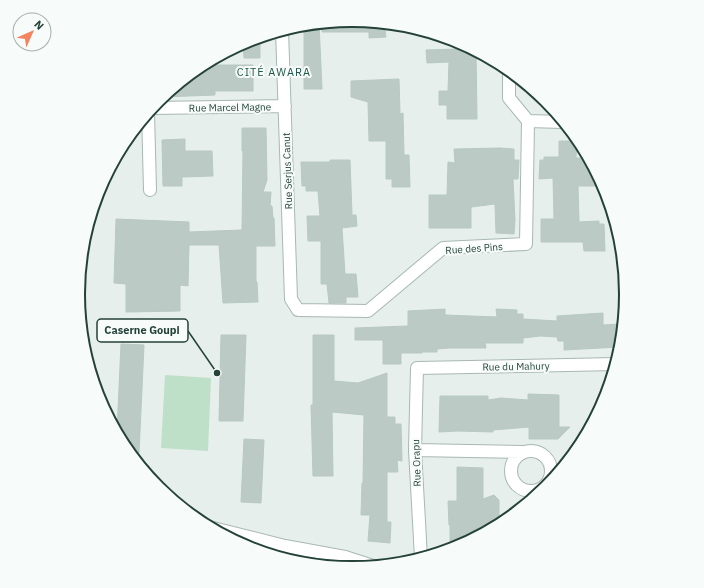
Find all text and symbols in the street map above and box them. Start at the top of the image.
north arrow [12,12,52,52]
text: N [31,17,47,33]
district label: CITÉ AWARA [237,65,311,79]
street label: Rue Marcel Magne [189,100,272,115]
street label: Rue Serjus Canut [280,132,295,210]
street label: Rue des Pins [445,240,503,257]
callout: Caserne Goupi [97,319,188,342]
text: Caserne Goupi [104,323,180,337]
street label: Rue du Mahury [482,359,550,374]
street label: Rue Orapu [409,439,424,487]

